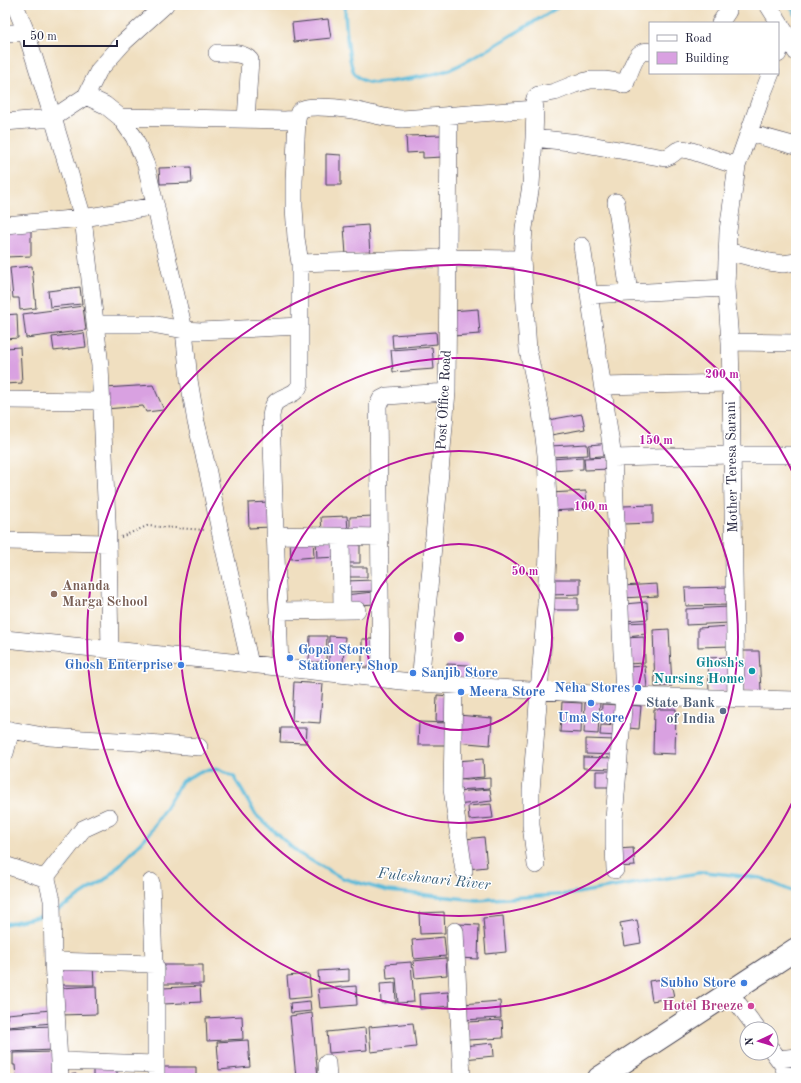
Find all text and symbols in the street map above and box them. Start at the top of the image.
scale bar [24,22,117,48]
legend [649,22,779,74]
text: 50 m [30,30,57,43]
text: Road [685,33,712,45]
text: Building [685,53,729,65]
street label: Post Office Road [434,350,454,450]
text: 200 m [705,369,739,381]
street label: Mother Teresa Sarani [724,401,740,533]
text: 150 m [639,434,673,447]
text: 100 m [574,501,608,513]
text: 50 m [512,565,539,578]
place label: Ananda Marga School [62,579,148,609]
marker: Ananda Marga School [49,589,59,599]
centre of rings [452,630,466,644]
place label: Gopal Store Stationery Shop [298,643,398,673]
marker: Gopal Store Stationery Shop [285,653,295,663]
place label: Ghosh's Nursing Home [654,656,744,686]
place label: Ghosh Enterprise [65,658,173,672]
marker: Ghosh Enterprise [176,660,186,670]
place label: Sanjib Store [421,666,498,680]
marker: Ghosh's Nursing Home [747,666,757,676]
marker: Sanjib Store [408,668,418,678]
place label: Neha Stores [554,681,630,695]
marker: Neha Stores [633,683,643,693]
place label: Meera Store [469,685,545,699]
marker: Meera Store [456,687,466,697]
place label: State Bank of India [646,696,715,726]
marker: Uma Store [586,698,596,708]
marker: State Bank of India [718,706,728,716]
place label: Uma Store [558,711,624,725]
water label: Fuleshwari River [376,867,492,893]
place label: Subho Store [660,976,736,990]
marker: Subho Store [739,978,749,988]
place label: Hotel Breeze [662,999,743,1013]
marker: Hotel Breeze [746,1001,756,1011]
north arrow [739,1021,779,1061]
text: N [745,1036,756,1046]

